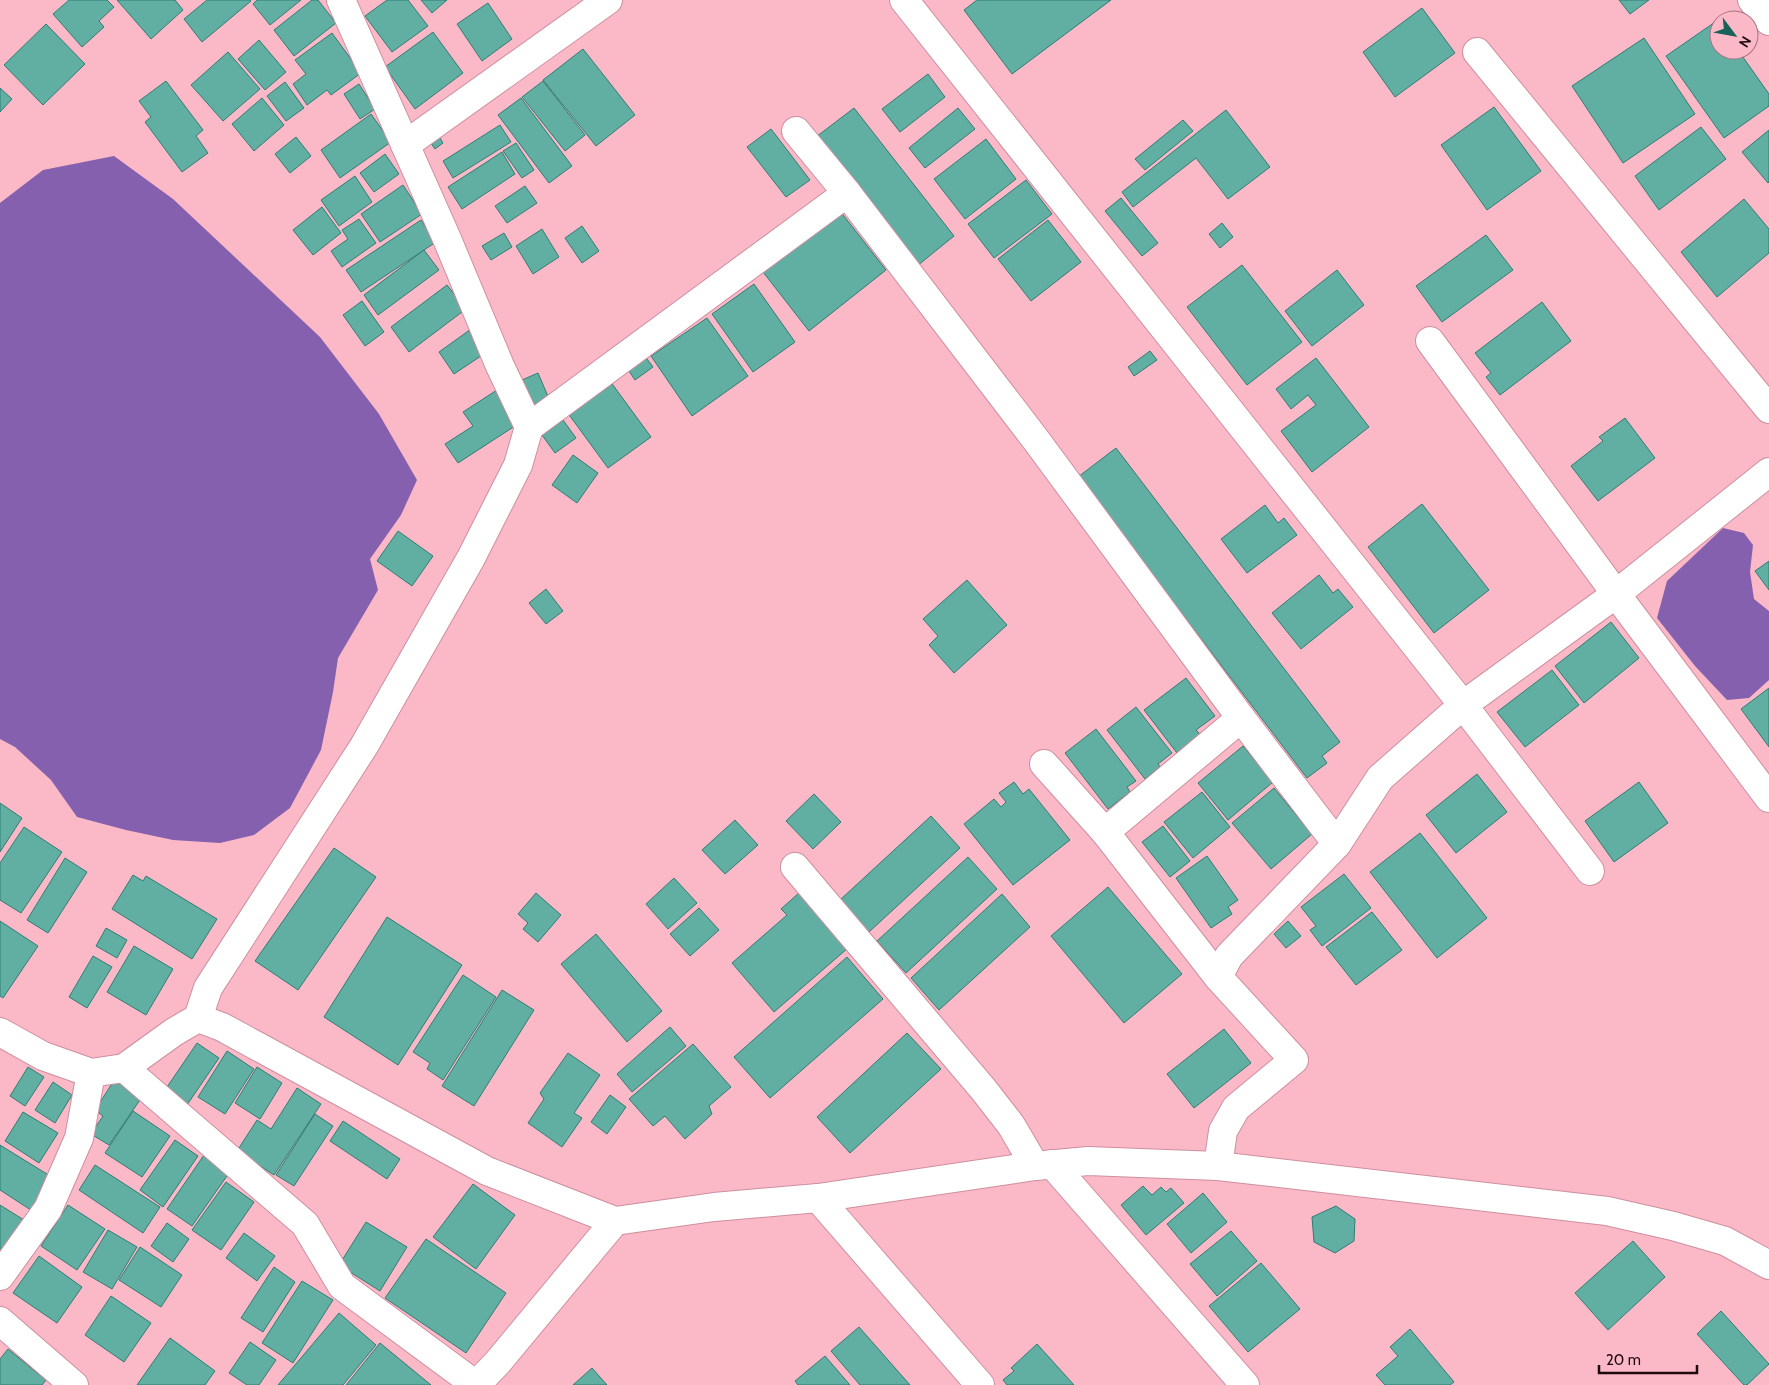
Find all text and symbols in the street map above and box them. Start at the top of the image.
north arrow [1709,10,1759,60]
text: N [1735,33,1755,51]
scale bar [1599,1342,1696,1374]
text: 20 m [1606,1351,1641,1369]

